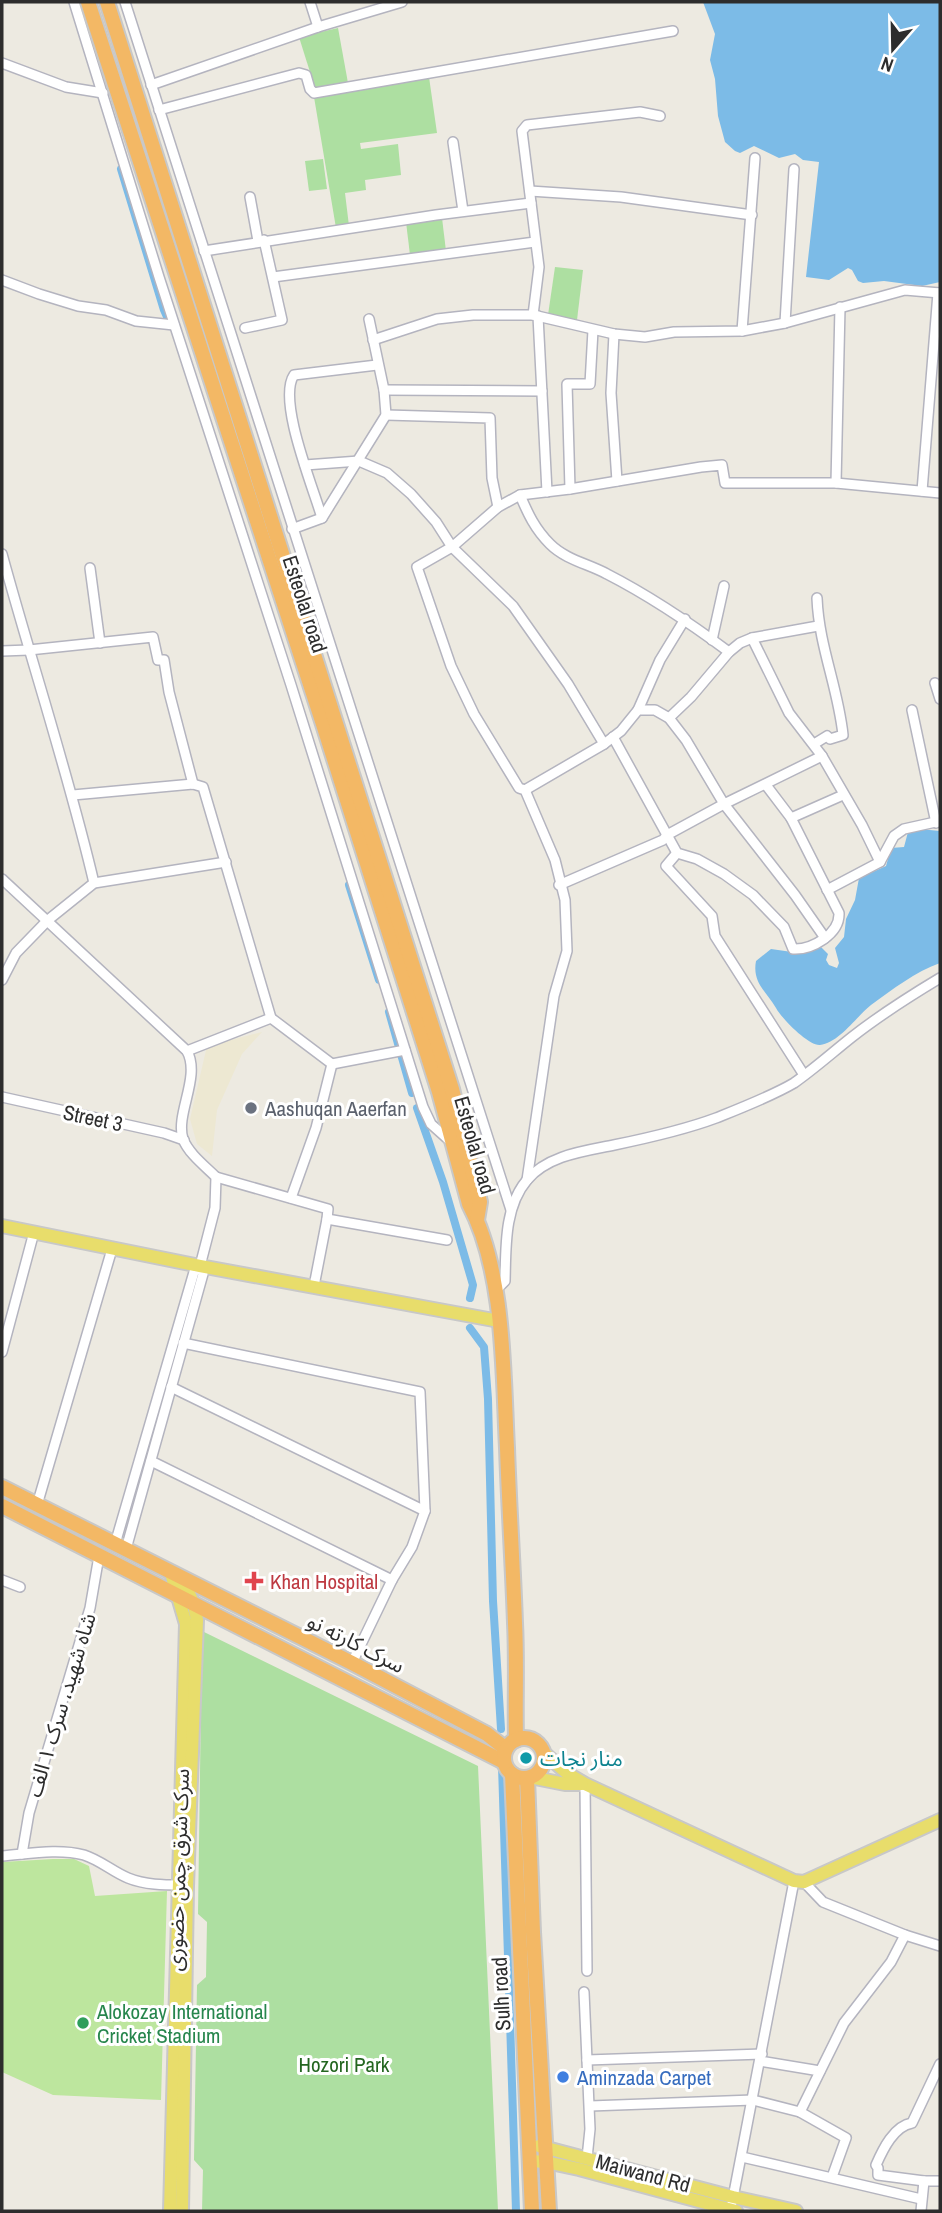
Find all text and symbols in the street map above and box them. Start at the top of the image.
north arrow [858,14,928,84]
text: N [877,51,897,79]
street label: Esteolal road [276,552,334,656]
street label: Esteolal road [447,1093,503,1197]
place label: Aashuqan Aaerfan [264,1094,407,1123]
street label: Street 3 [60,1098,126,1138]
marker: Aashuqan Aaerfan [243,1100,259,1116]
place label: Khan Hospital [270,1567,378,1596]
marker: Khan Hospital [244,1571,264,1591]
street label: سرک کارته نو [302,1606,410,1680]
street label: شاه شهید، سرک ۱ الف [19,1609,103,1801]
place label: منار نجات [540,1744,623,1773]
marker: منار نجات [518,1750,534,1766]
street label: سرک شرق چمن حضوری [160,1768,196,1972]
street label: Sulh road [485,1956,517,2032]
place label: Alokozay International Cricket Stadium [96,1997,267,2050]
marker: Alokozay International Cricket Stadium [75,2015,91,2031]
park label: Hozori Park [299,2050,390,2079]
place label: Aminzada Carpet [576,2063,711,2092]
marker: Aminzada Carpet [555,2069,571,2085]
street label: Maiwand Rd [593,2146,693,2200]

